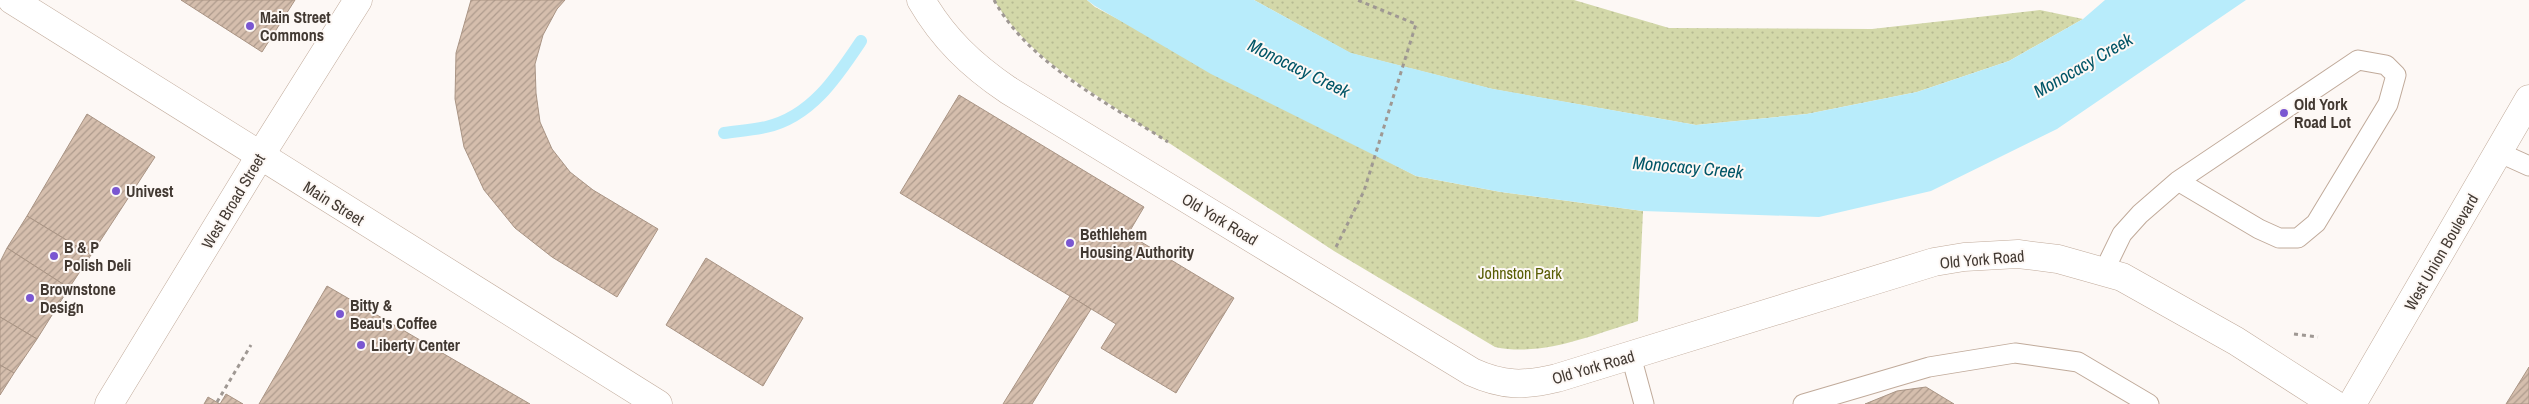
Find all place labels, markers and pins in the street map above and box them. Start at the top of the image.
place label: Main Street Commons [260,6,331,46]
marker: Main Street Commons [244,20,256,32]
place label: Old York Road Lot [2294,93,2351,133]
marker: Old York Road Lot [2278,107,2290,119]
place label: Univest [126,180,174,202]
marker: Univest [110,185,122,197]
place label: Bethlehem Housing Authority [1080,223,1195,263]
place label: B & P Polish Deli [64,236,131,276]
marker: Bethlehem Housing Authority [1064,237,1076,249]
marker: B & P Polish Deli [48,250,60,262]
place label: Brownstone Design [40,278,116,318]
marker: Brownstone Design [24,292,36,304]
place label: Bitty & Beau's Coffee [350,294,437,334]
marker: Bitty & Beau's Coffee [334,308,346,320]
place label: Liberty Center [371,334,461,356]
marker: Liberty Center [355,339,367,351]

